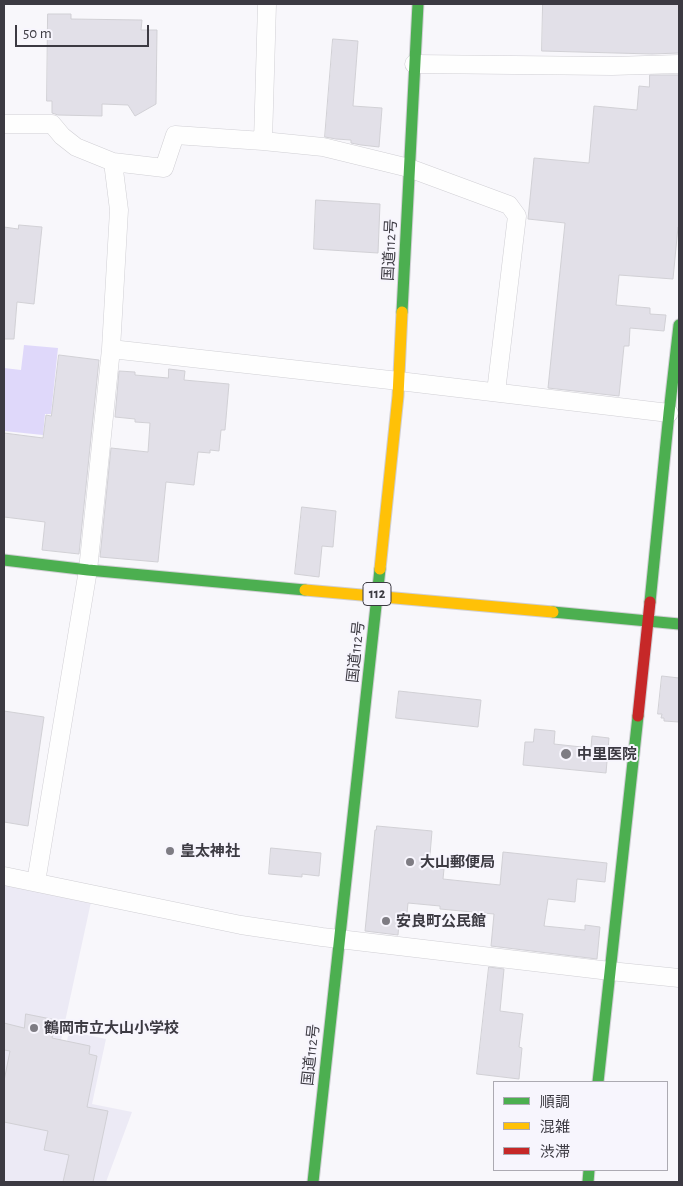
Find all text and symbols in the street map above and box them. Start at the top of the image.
scale bar [18,15,151,47]
text: 50 m [23,26,52,41]
street label: 国道112号 [379,218,401,282]
road number: 112 [363,582,391,606]
street label: 国道112号 [344,620,368,684]
place label: 中里医院 [577,745,637,763]
marker: 中里医院 [559,747,573,761]
place label: 皇太神社 [180,842,240,860]
marker: 皇太神社 [164,845,176,857]
place label: 大山郵便局 [420,853,495,871]
marker: 大山郵便局 [404,856,416,868]
place label: 安良町公民館 [396,912,486,930]
marker: 安良町公民館 [380,915,392,927]
place label: 鶴岡市立大山小学校 [44,1019,179,1037]
marker: 鶴岡市立大山小学校 [28,1022,40,1034]
street label: 国道112号 [299,1023,323,1087]
legend [493,1081,668,1171]
text: 順調 [540,1095,570,1110]
text: 混雑 [540,1120,570,1135]
text: 渋滞 [540,1145,570,1160]

